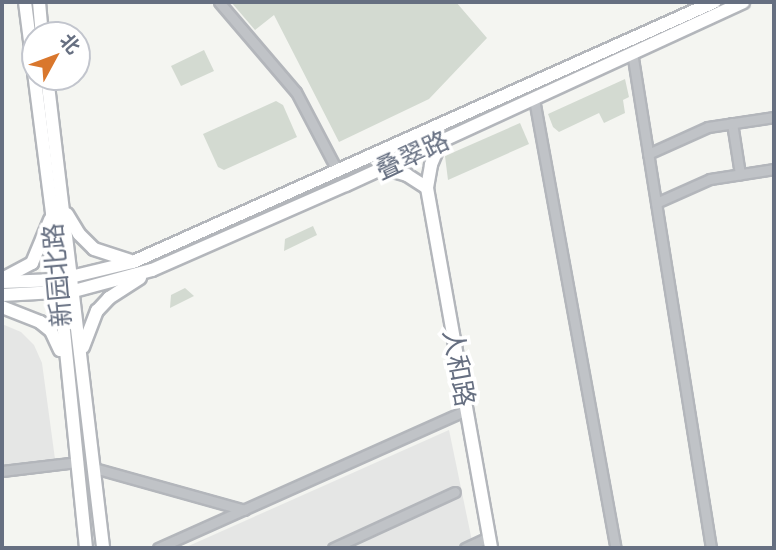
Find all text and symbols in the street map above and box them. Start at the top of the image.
north arrow [21,21,91,91]
text: 北 [55,28,86,59]
street label: 叠翠路 [370,124,454,186]
street label: 新园北路 [37,222,77,328]
street label: 人和路 [437,327,481,409]

